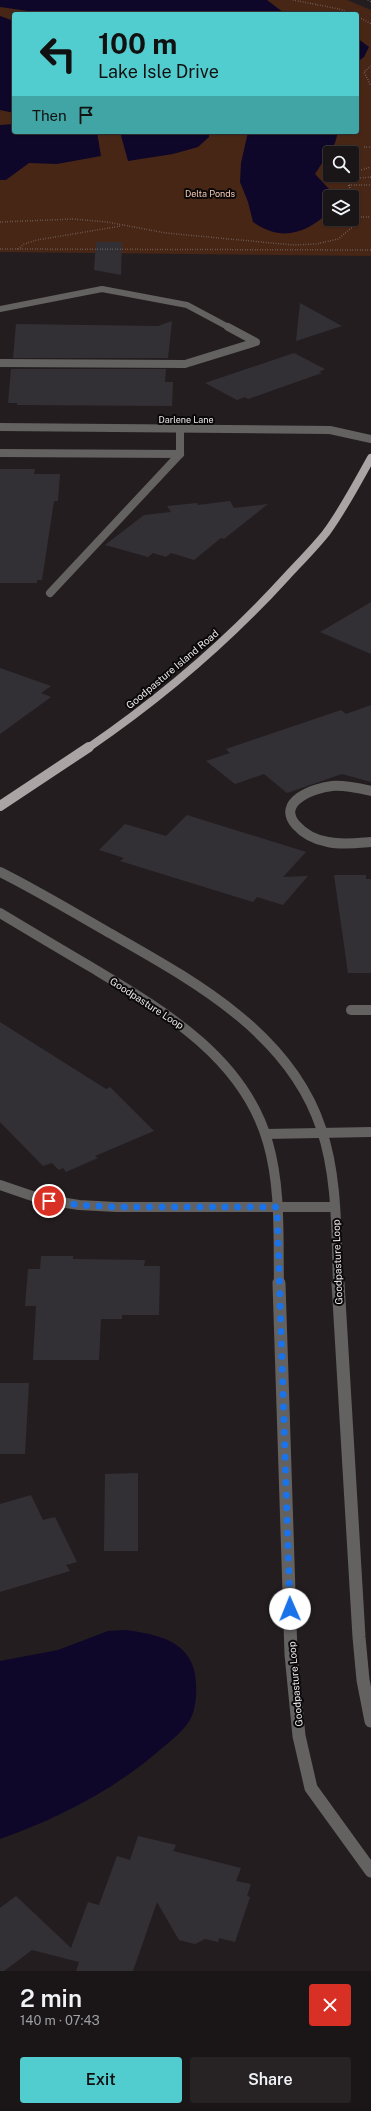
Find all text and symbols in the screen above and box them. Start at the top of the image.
text: 100 m [98,27,177,60]
icon: left [32,28,84,80]
text: Lake Isle Drive [98,61,219,82]
icon: arrive [75,104,97,126]
text: Then [32,107,67,124]
map controls [323,146,359,226]
button: search [323,146,359,182]
park label: Delta Ponds [185,188,236,199]
button: layers [323,190,359,226]
street label: Darlene Lane [158,414,214,425]
street label: Goodpasture Island Road [123,627,221,711]
street label: Goodpasture Loop [108,975,186,1031]
pin [32,1184,66,1218]
icon: arrive [38,1190,60,1212]
street label: Goodpasture Loop [330,1219,344,1305]
position arrow [269,1588,311,1630]
street label: Goodpasture Loop [285,1641,305,1727]
text: 2 min [20,1984,82,2012]
button: close [309,1984,351,2026]
text: 140 m · 07:43 [20,2013,100,2028]
button: Exit [20,2057,182,2103]
button: Share [190,2057,351,2103]

